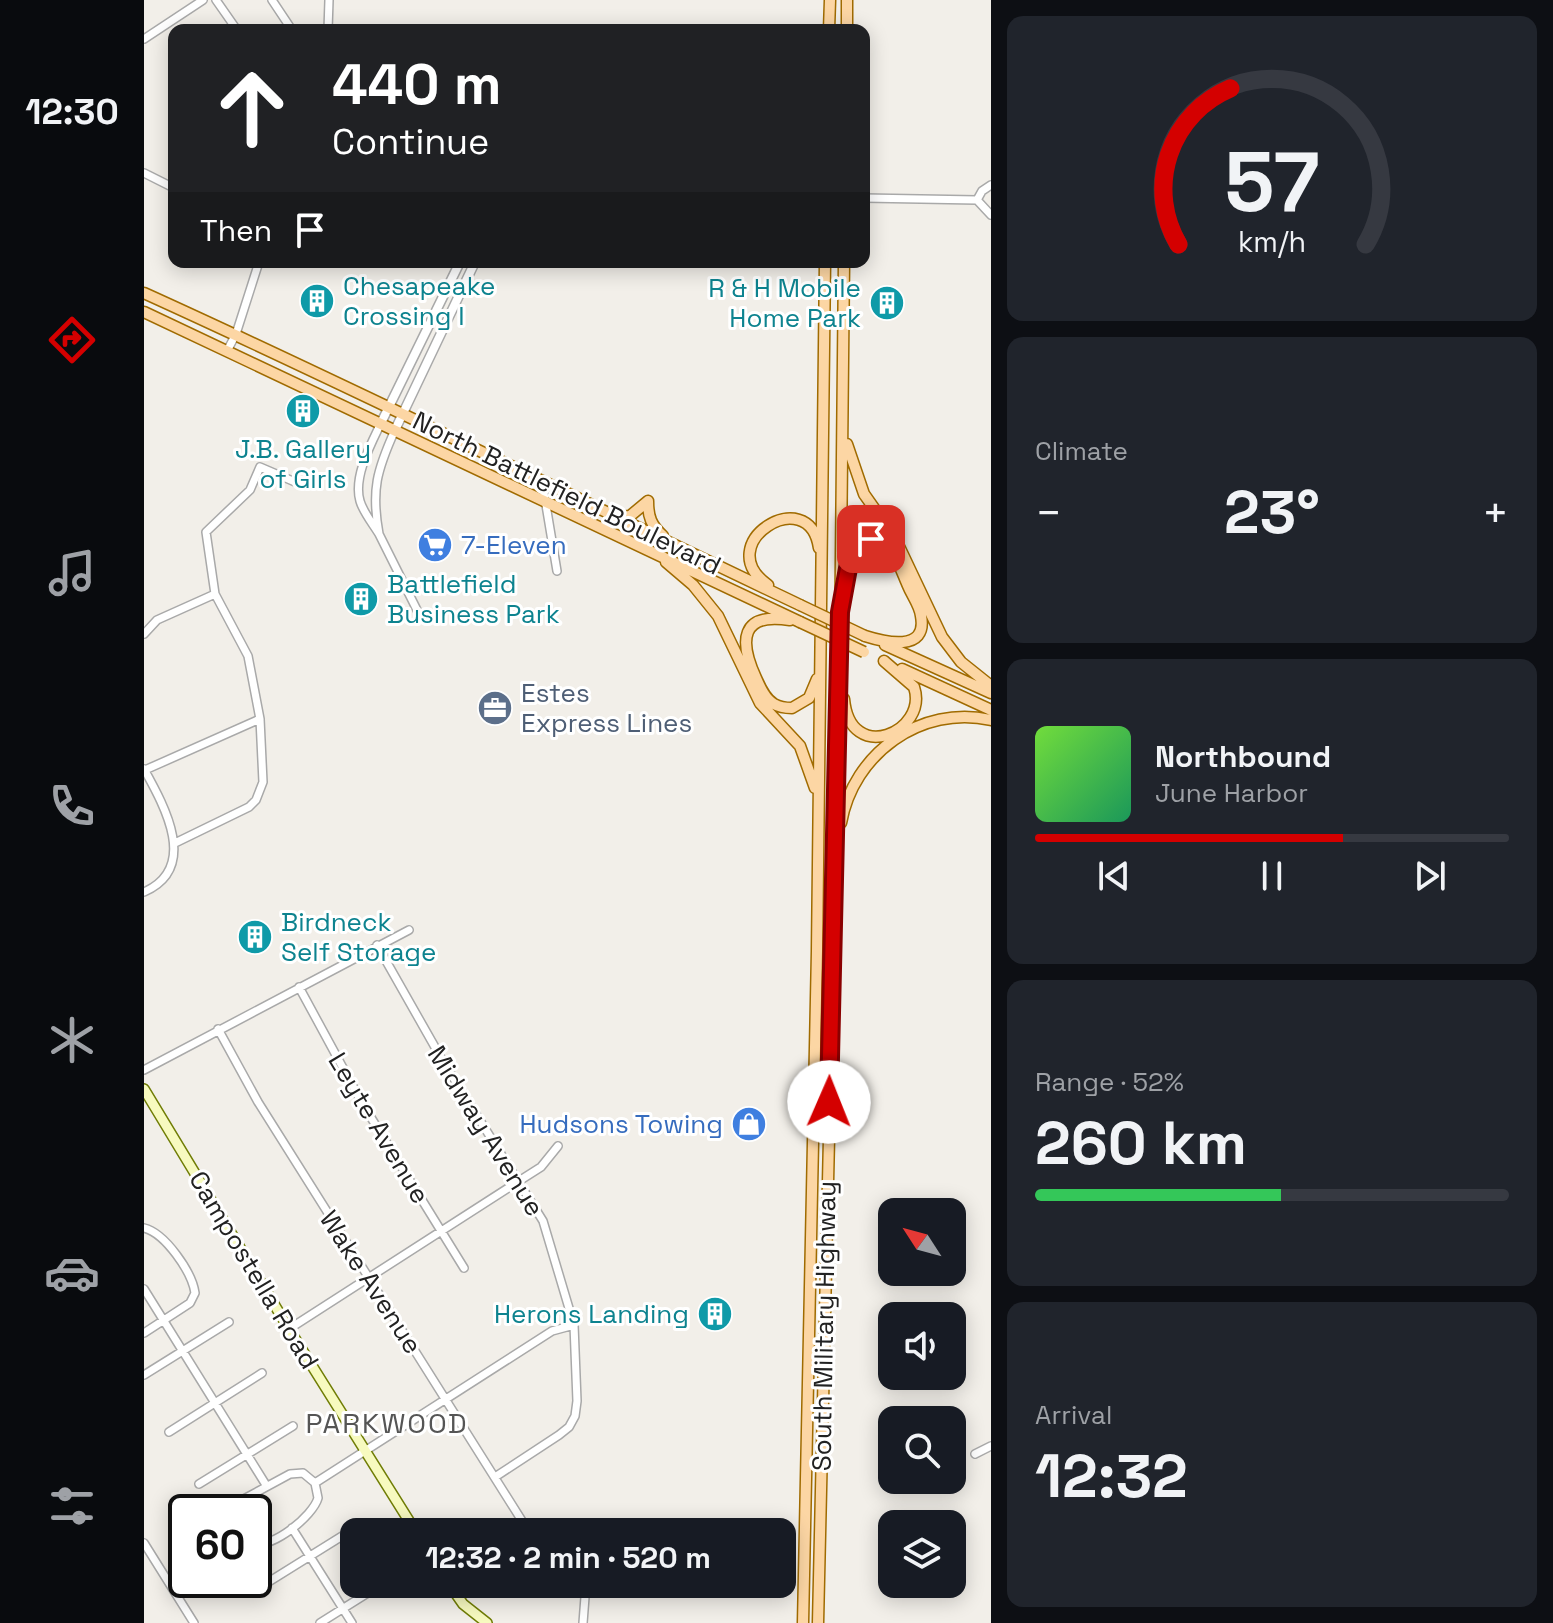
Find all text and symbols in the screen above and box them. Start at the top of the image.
text: 440 m [332,49,502,120]
icon: ahead [200,56,304,160]
text: 12:30 [25,89,119,135]
text: Continue [332,119,489,165]
text: 57 [1224,128,1320,234]
icon: arrive [288,208,332,252]
text: Then [200,211,272,250]
text: km/h [1238,224,1306,260]
place label: Chesapeake Crossing I [343,269,495,333]
place label: R & H Mobile Home Park [708,271,861,335]
building icon: Chesapeake Crossing I [298,282,336,320]
building icon: R & H Mobile Home Park [868,284,906,322]
icon: directions [44,312,100,368]
building icon: J.B. Gallery of Girls [284,392,322,430]
street label: North Battlefield Boulevard [407,403,727,583]
place label: J.B. Gallery of Girls [235,432,371,496]
text: Climate [1035,434,1128,468]
text: 23° [1224,474,1320,551]
text: − [1035,485,1062,541]
text: + [1482,485,1509,541]
pin [837,505,905,573]
icon: arrive [849,517,893,561]
supermarket icon: 7-Eleven [416,526,454,564]
place label: 7-Eleven [461,528,567,562]
icon: music [44,545,100,601]
place label: Battlefield Business Park [387,567,560,631]
building icon: Battlefield Business Park [342,580,380,618]
place label: Estes Express Lines [521,676,692,740]
office icon: Estes Express Lines [476,689,514,727]
text: Northbound [1155,737,1331,776]
text: June Harbor [1155,776,1308,810]
icon: phone [44,778,100,834]
icon: previous [1092,854,1136,898]
icon: pause [1250,854,1294,898]
icon: next [1408,854,1452,898]
place label: Birdneck Self Storage [281,905,436,969]
building icon: Birdneck Self Storage [236,918,274,956]
icon: climate [44,1012,100,1068]
street label: Midway Avenue [420,1039,552,1223]
street label: Leyte Avenue [321,1046,437,1210]
position arrow [787,1060,871,1144]
text: Range · 52% [1035,1065,1184,1099]
shop icon: Hudsons Towing [730,1105,768,1143]
text: 260 km [1035,1105,1247,1182]
place label: Hudsons Towing [520,1107,723,1141]
street label: Campostella Road [181,1165,327,1375]
street label: South Military Highway [804,1181,844,1471]
north arrow [878,1198,966,1286]
map controls [878,1198,966,1598]
street label: Wake Avenue [312,1204,430,1360]
icon: car [44,1245,100,1301]
building icon: Herons Landing [696,1295,734,1333]
place label: Herons Landing [494,1297,689,1331]
button: sound [878,1302,966,1390]
text: Arrival [1035,1398,1112,1432]
district label: PARKWOOD [305,1405,469,1441]
button: search [878,1406,966,1494]
text: 12:32 [1035,1438,1188,1515]
icon: filters [44,1478,100,1534]
speed limit sign: 60 [168,1494,272,1598]
button: layers [878,1510,966,1598]
text: 12:32 · 2 min · 520 m [425,1538,711,1577]

